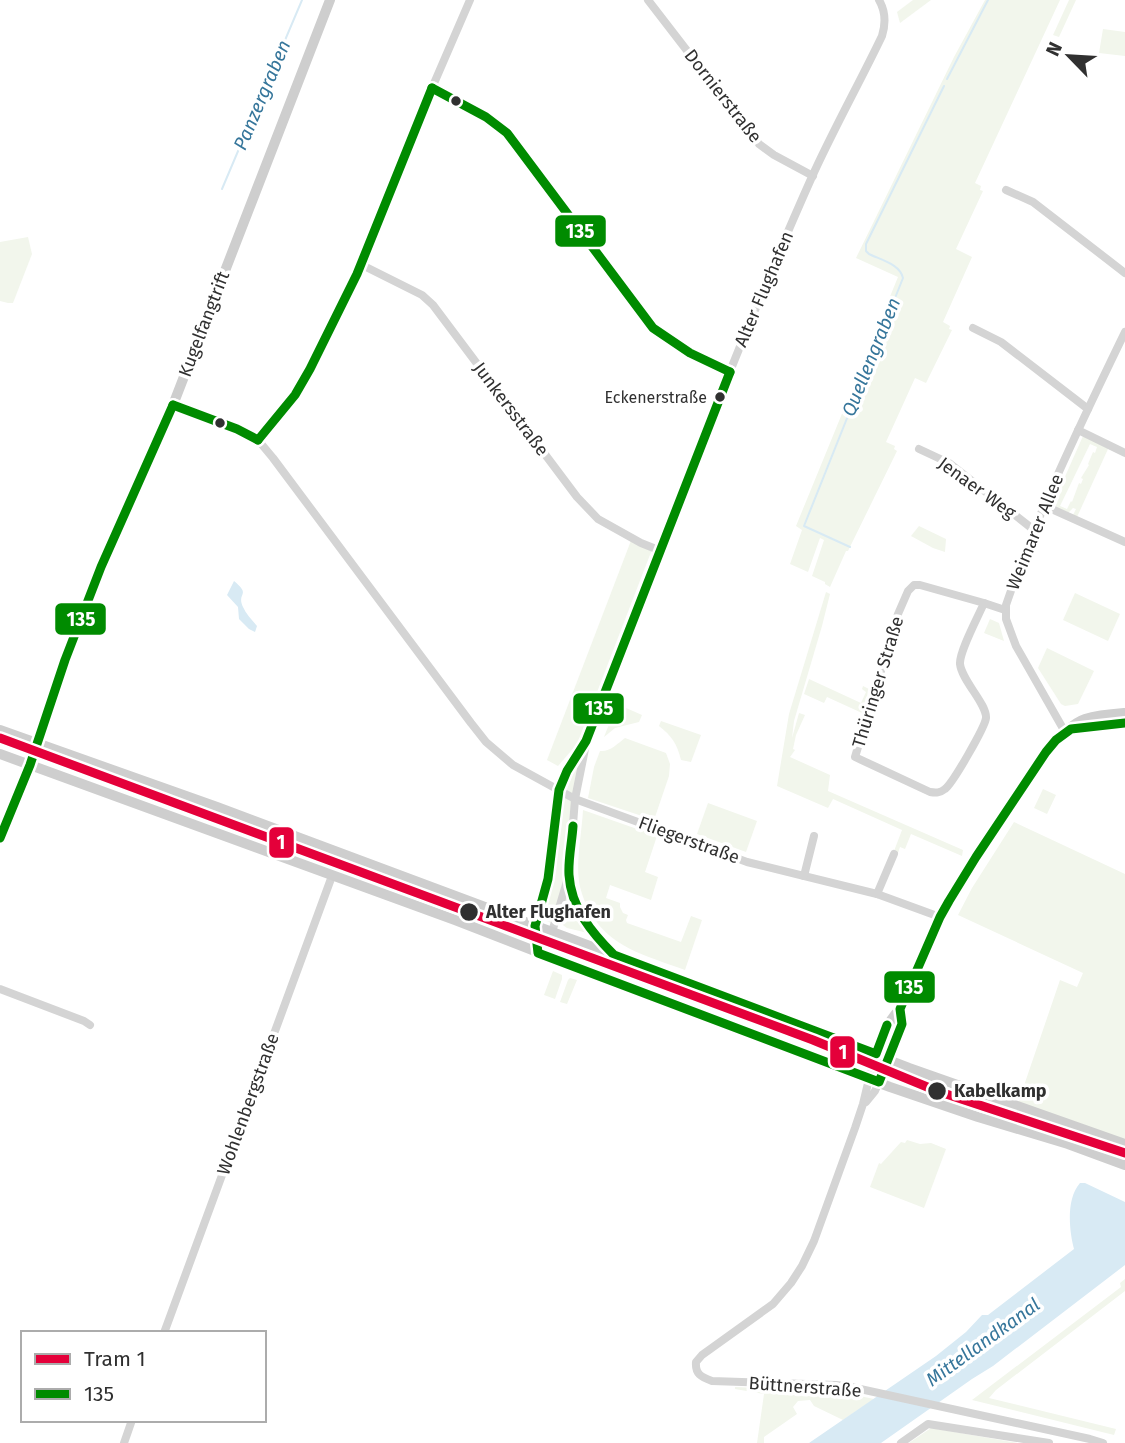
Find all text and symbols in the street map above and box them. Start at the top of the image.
north arrow [1034,21,1104,91]
water label: Panzergraben [229,37,295,153]
text: N [1041,38,1067,60]
street label: Dornierstraße [680,45,766,147]
unlabelled marker [449,94,463,108]
line badge: 135 [554,214,607,248]
text: 135 [566,220,594,243]
street label: Alter Flughafen [730,228,798,350]
street label: Kugelfangtrift [174,268,234,380]
water label: Quellengraben [837,294,905,420]
street label: Junkersstraße [469,358,553,460]
place label: Eckenerstraße [605,388,707,407]
marker: Eckenerstraße [713,390,727,404]
unlabelled marker [213,416,227,430]
street label: Jenaer Weg [934,452,1021,524]
street label: Weimarer Allee [1002,471,1068,593]
line badge: 135 [54,602,107,636]
text: 135 [67,608,95,631]
street label: Thüringer Straße [848,614,908,750]
line badge: 135 [572,692,625,725]
text: 135 [585,697,613,720]
street label: Fliegerstraße [635,812,743,868]
line badge: 1 [268,826,295,859]
text: 1 [277,831,285,854]
marker: Alter Flughafen [458,901,480,923]
place label: Alter Flughafen [485,901,611,923]
line badge: 135 [883,970,936,1004]
text: 135 [895,976,923,999]
street label: Wohlenbergstraße [212,1030,284,1178]
line badge: 1 [829,1035,856,1069]
text: 1 [839,1041,847,1064]
marker: Kabelkamp [926,1080,948,1102]
place label: Kabelkamp [954,1080,1047,1102]
water label: Mittellandkanal [922,1293,1044,1391]
legend [21,1331,266,1422]
text: Tram 1 [84,1346,146,1372]
street label: Büttnerstraße [748,1372,862,1402]
text: 135 [84,1381,114,1407]

